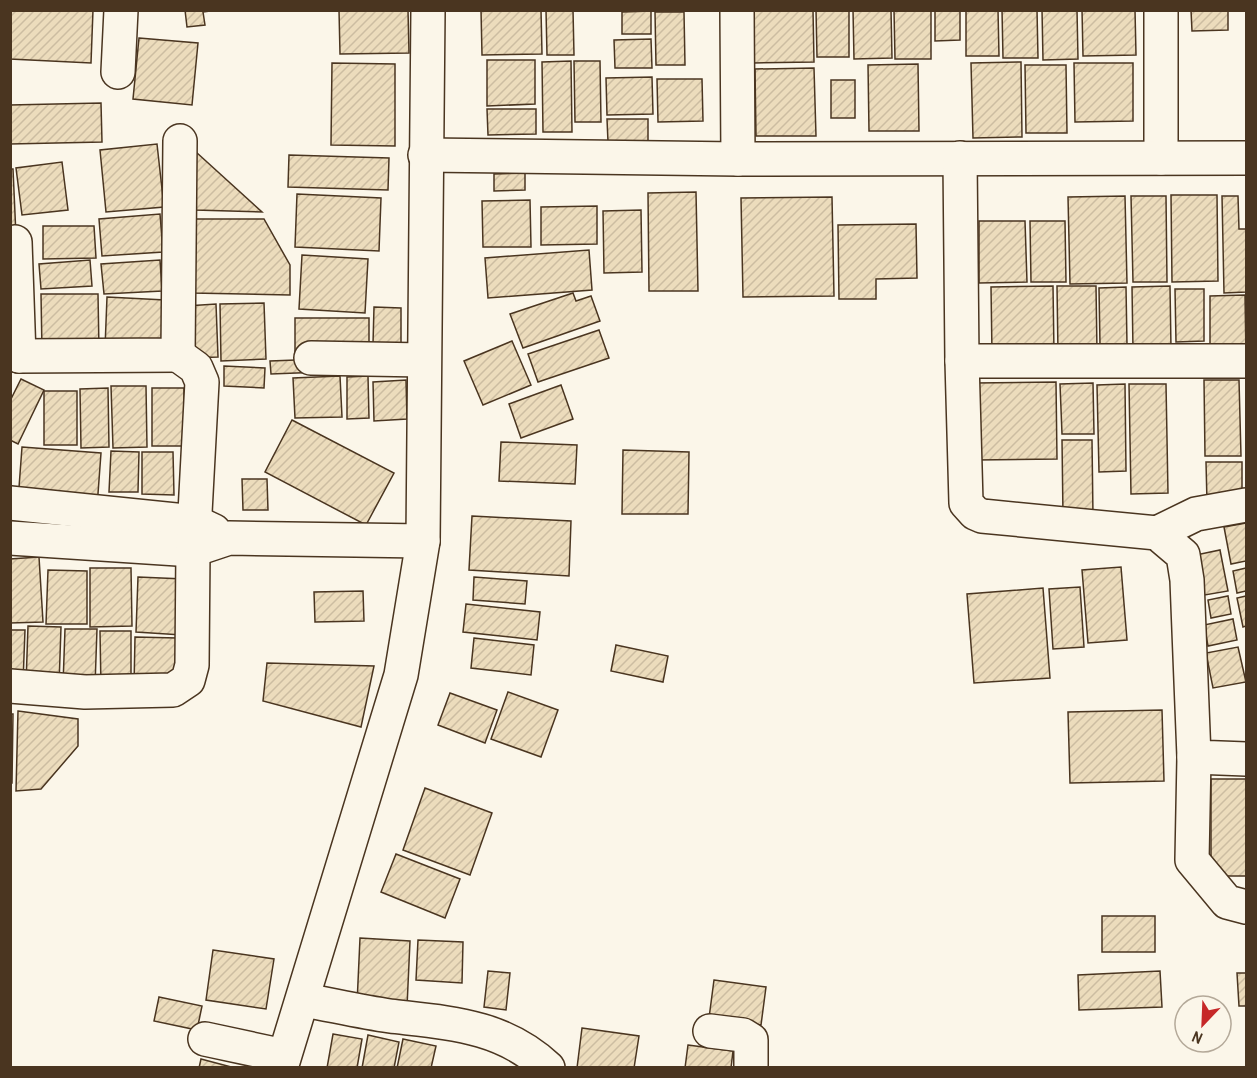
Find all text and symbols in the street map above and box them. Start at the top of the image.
north arrow [1173,994,1233,1054]
text: N [1188,1026,1206,1050]

